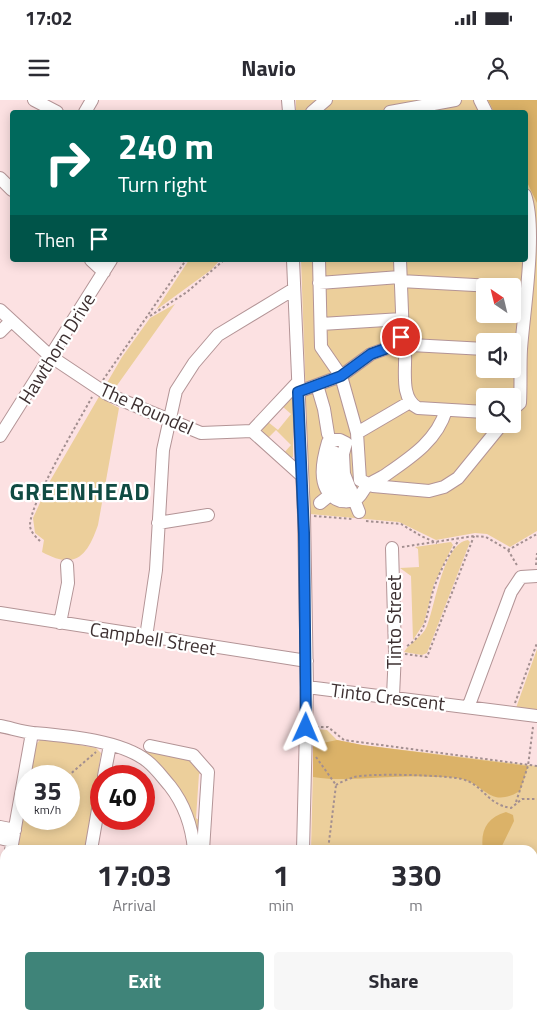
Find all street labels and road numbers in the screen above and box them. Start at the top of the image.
street label: Hawthorn Drive [10,287,102,409]
street label: The Roundel [95,374,199,442]
street label: Tinto Street [379,575,408,669]
street label: Campbell Street [88,614,218,662]
street label: Tinto Crescent [329,675,447,717]

